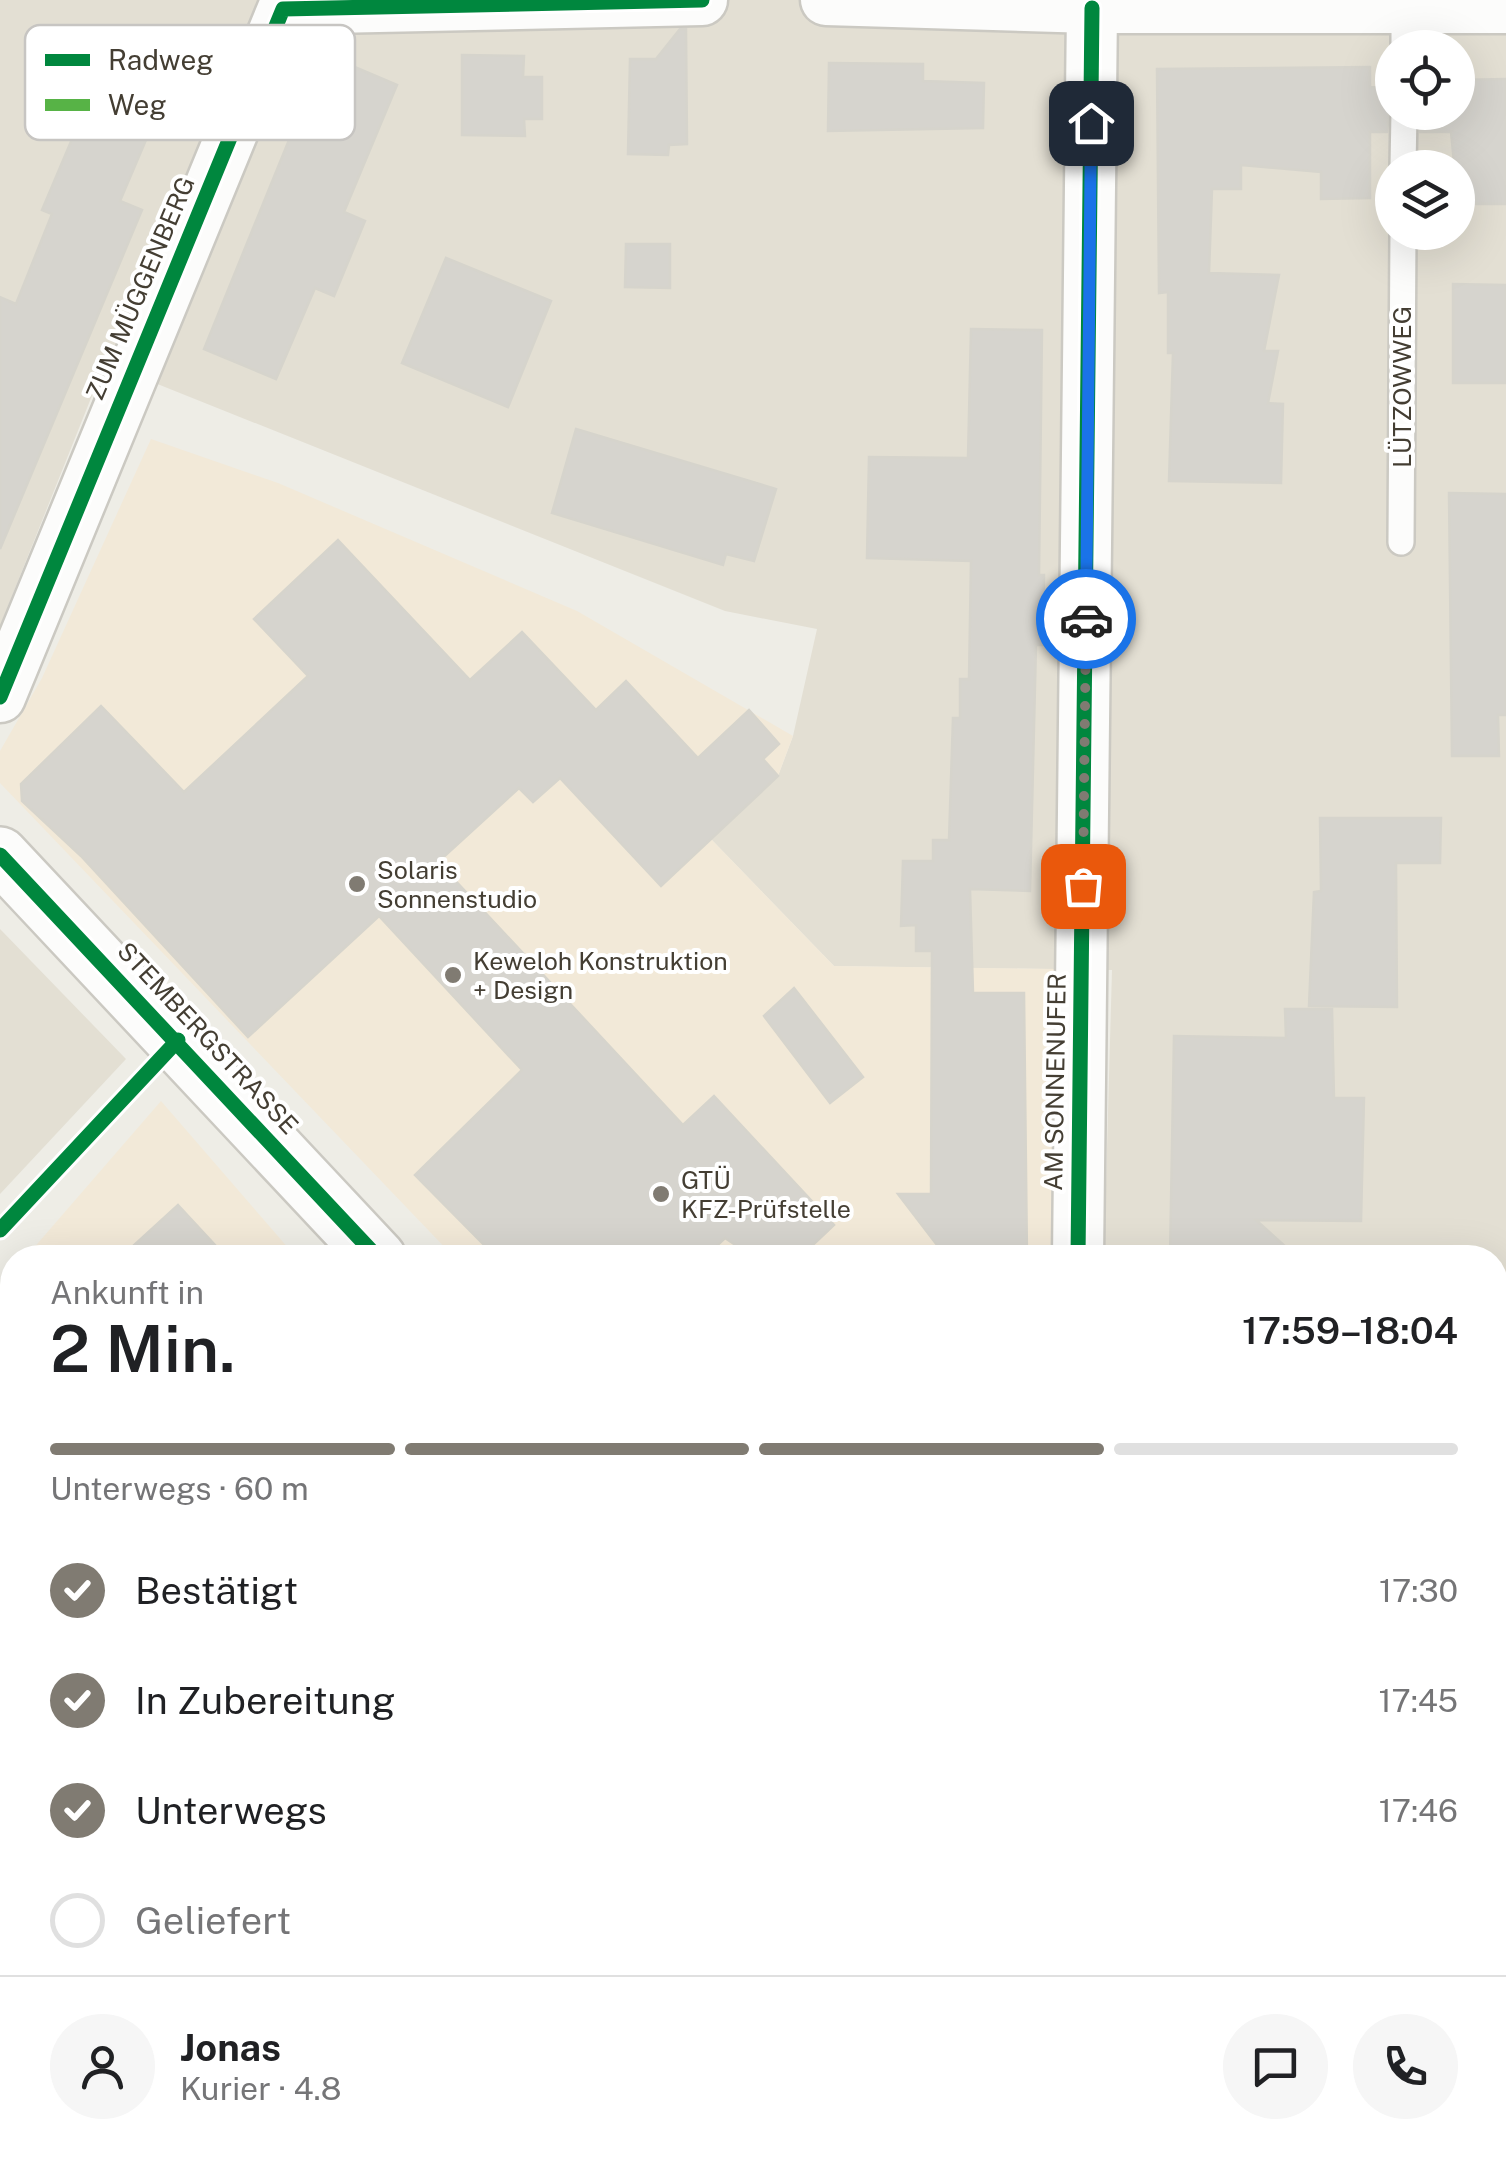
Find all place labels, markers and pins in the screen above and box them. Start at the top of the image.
pin [1049,81,1134,166]
pin [1041,844,1126,929]
place label: Solaris Sonnenstudio [377,855,537,914]
marker: Solaris Sonnenstudio [346,873,368,895]
place label: Keweloh Konstruktion + Design [473,946,728,1005]
marker: Keweloh Konstruktion + Design [442,964,464,986]
place label: GTÜ KFZ-Prüfstelle [681,1165,851,1224]
marker: GTÜ KFZ-Prüfstelle [650,1183,672,1205]

